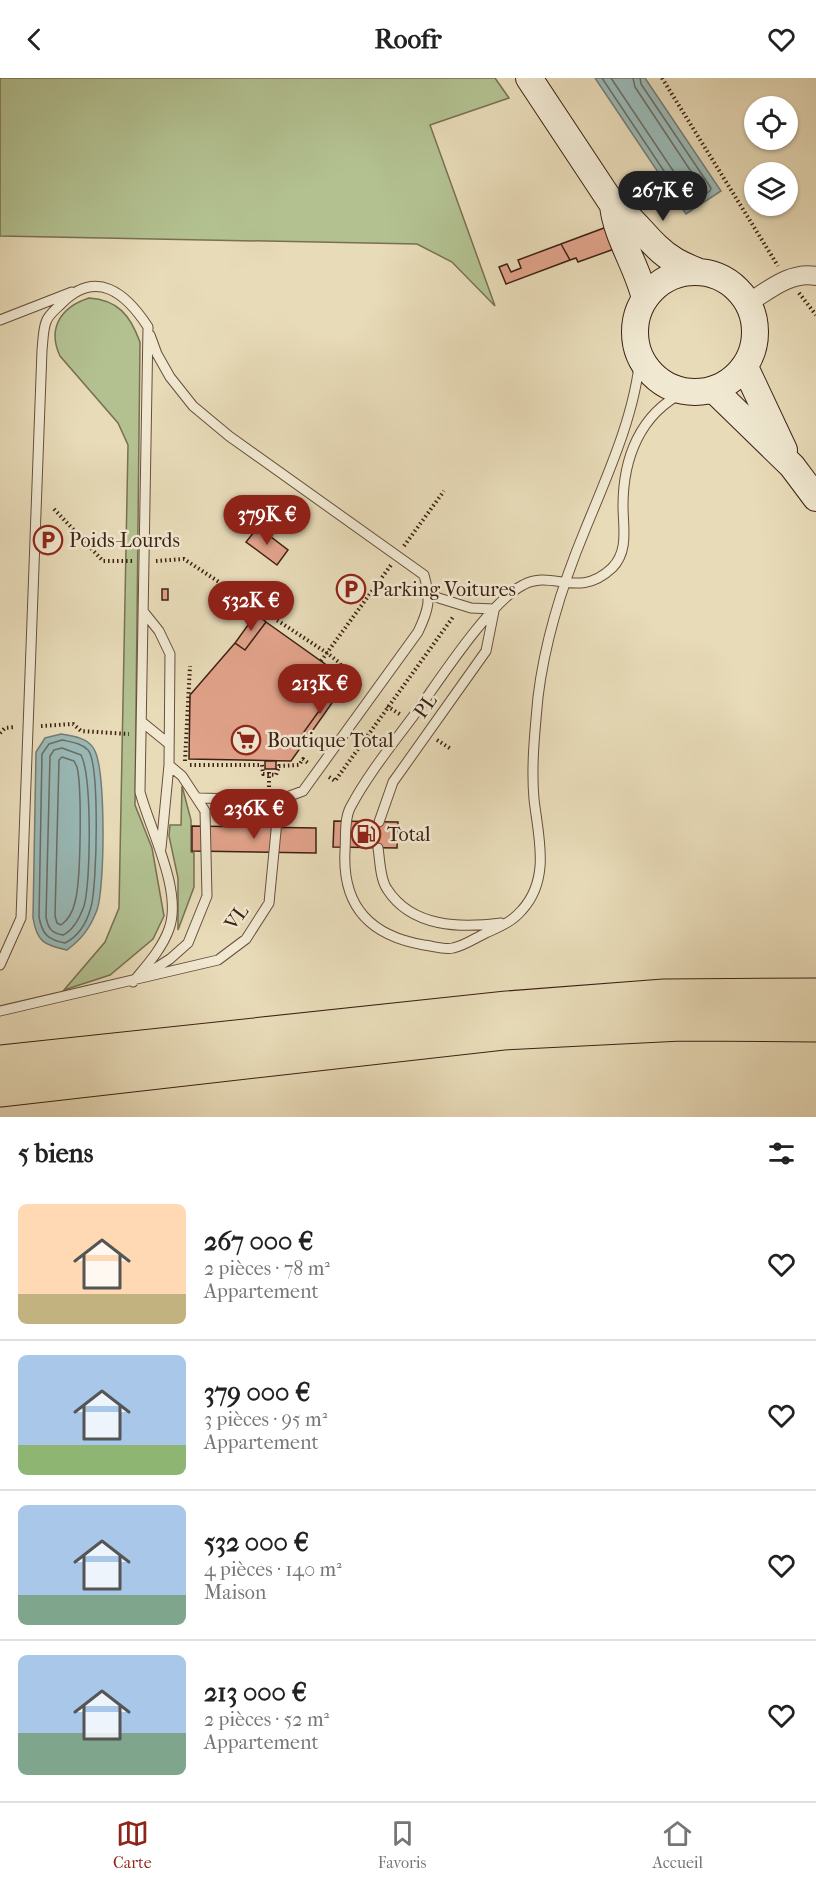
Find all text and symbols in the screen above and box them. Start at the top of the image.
icon: back [18,23,51,56]
text: Roofr [375,23,441,55]
icon: heart [765,23,798,56]
map controls [744,96,798,216]
button: locate [744,96,798,150]
button: layers [744,162,798,216]
pin: 267K € [614,171,712,222]
text: 267K € [632,179,694,202]
pin: 379K € [218,495,316,546]
text: 379K € [237,503,297,526]
parking icon: Poids-Lourds [32,524,64,556]
place label: Poids-Lourds [69,529,180,552]
parking icon: Parking Voitures [335,573,367,605]
place label: Parking Voitures [372,578,516,601]
pin: 532K € [202,581,300,632]
text: 532K € [222,589,280,612]
pin: 213K € [271,664,369,715]
text: 213K € [292,672,348,695]
street label: PL [409,690,442,723]
supermarket icon: Boutique Total [230,724,262,756]
place label: Boutique Total [267,729,394,752]
pin: 236K € [205,789,303,840]
text: 236K € [224,797,284,820]
fuel station icon: Total [350,818,382,850]
place label: Total [387,823,431,846]
street label: VL [219,900,253,935]
icon: filters [765,1137,798,1170]
text: 5 biens [18,1138,93,1169]
text: 267 000 € [204,1226,313,1257]
icon: home [66,1228,138,1300]
icon: heart [765,1248,798,1281]
text: 2 pièces · 78 m² [204,1257,330,1280]
text: Appartement [204,1280,319,1303]
text: 379 000 € [204,1377,310,1408]
icon: home [66,1379,138,1451]
icon: heart [765,1399,798,1432]
text: 3 pièces · 95 m² [204,1408,327,1431]
text: Appartement [204,1431,319,1454]
text: 532 000 € [204,1527,309,1558]
icon: home [66,1529,138,1601]
icon: heart [765,1549,798,1582]
text: 4 pièces · 140 m² [204,1558,342,1581]
text: Maison [204,1581,266,1604]
text: 213 000 € [204,1677,307,1708]
icon: home [66,1679,138,1751]
icon: heart [765,1699,798,1732]
text: 2 pièces · 52 m² [204,1708,329,1731]
text: Appartement [204,1731,319,1754]
tab: Carte [113,1817,152,1872]
tab: Favoris [378,1817,426,1872]
tab: Accueil [652,1817,703,1872]

